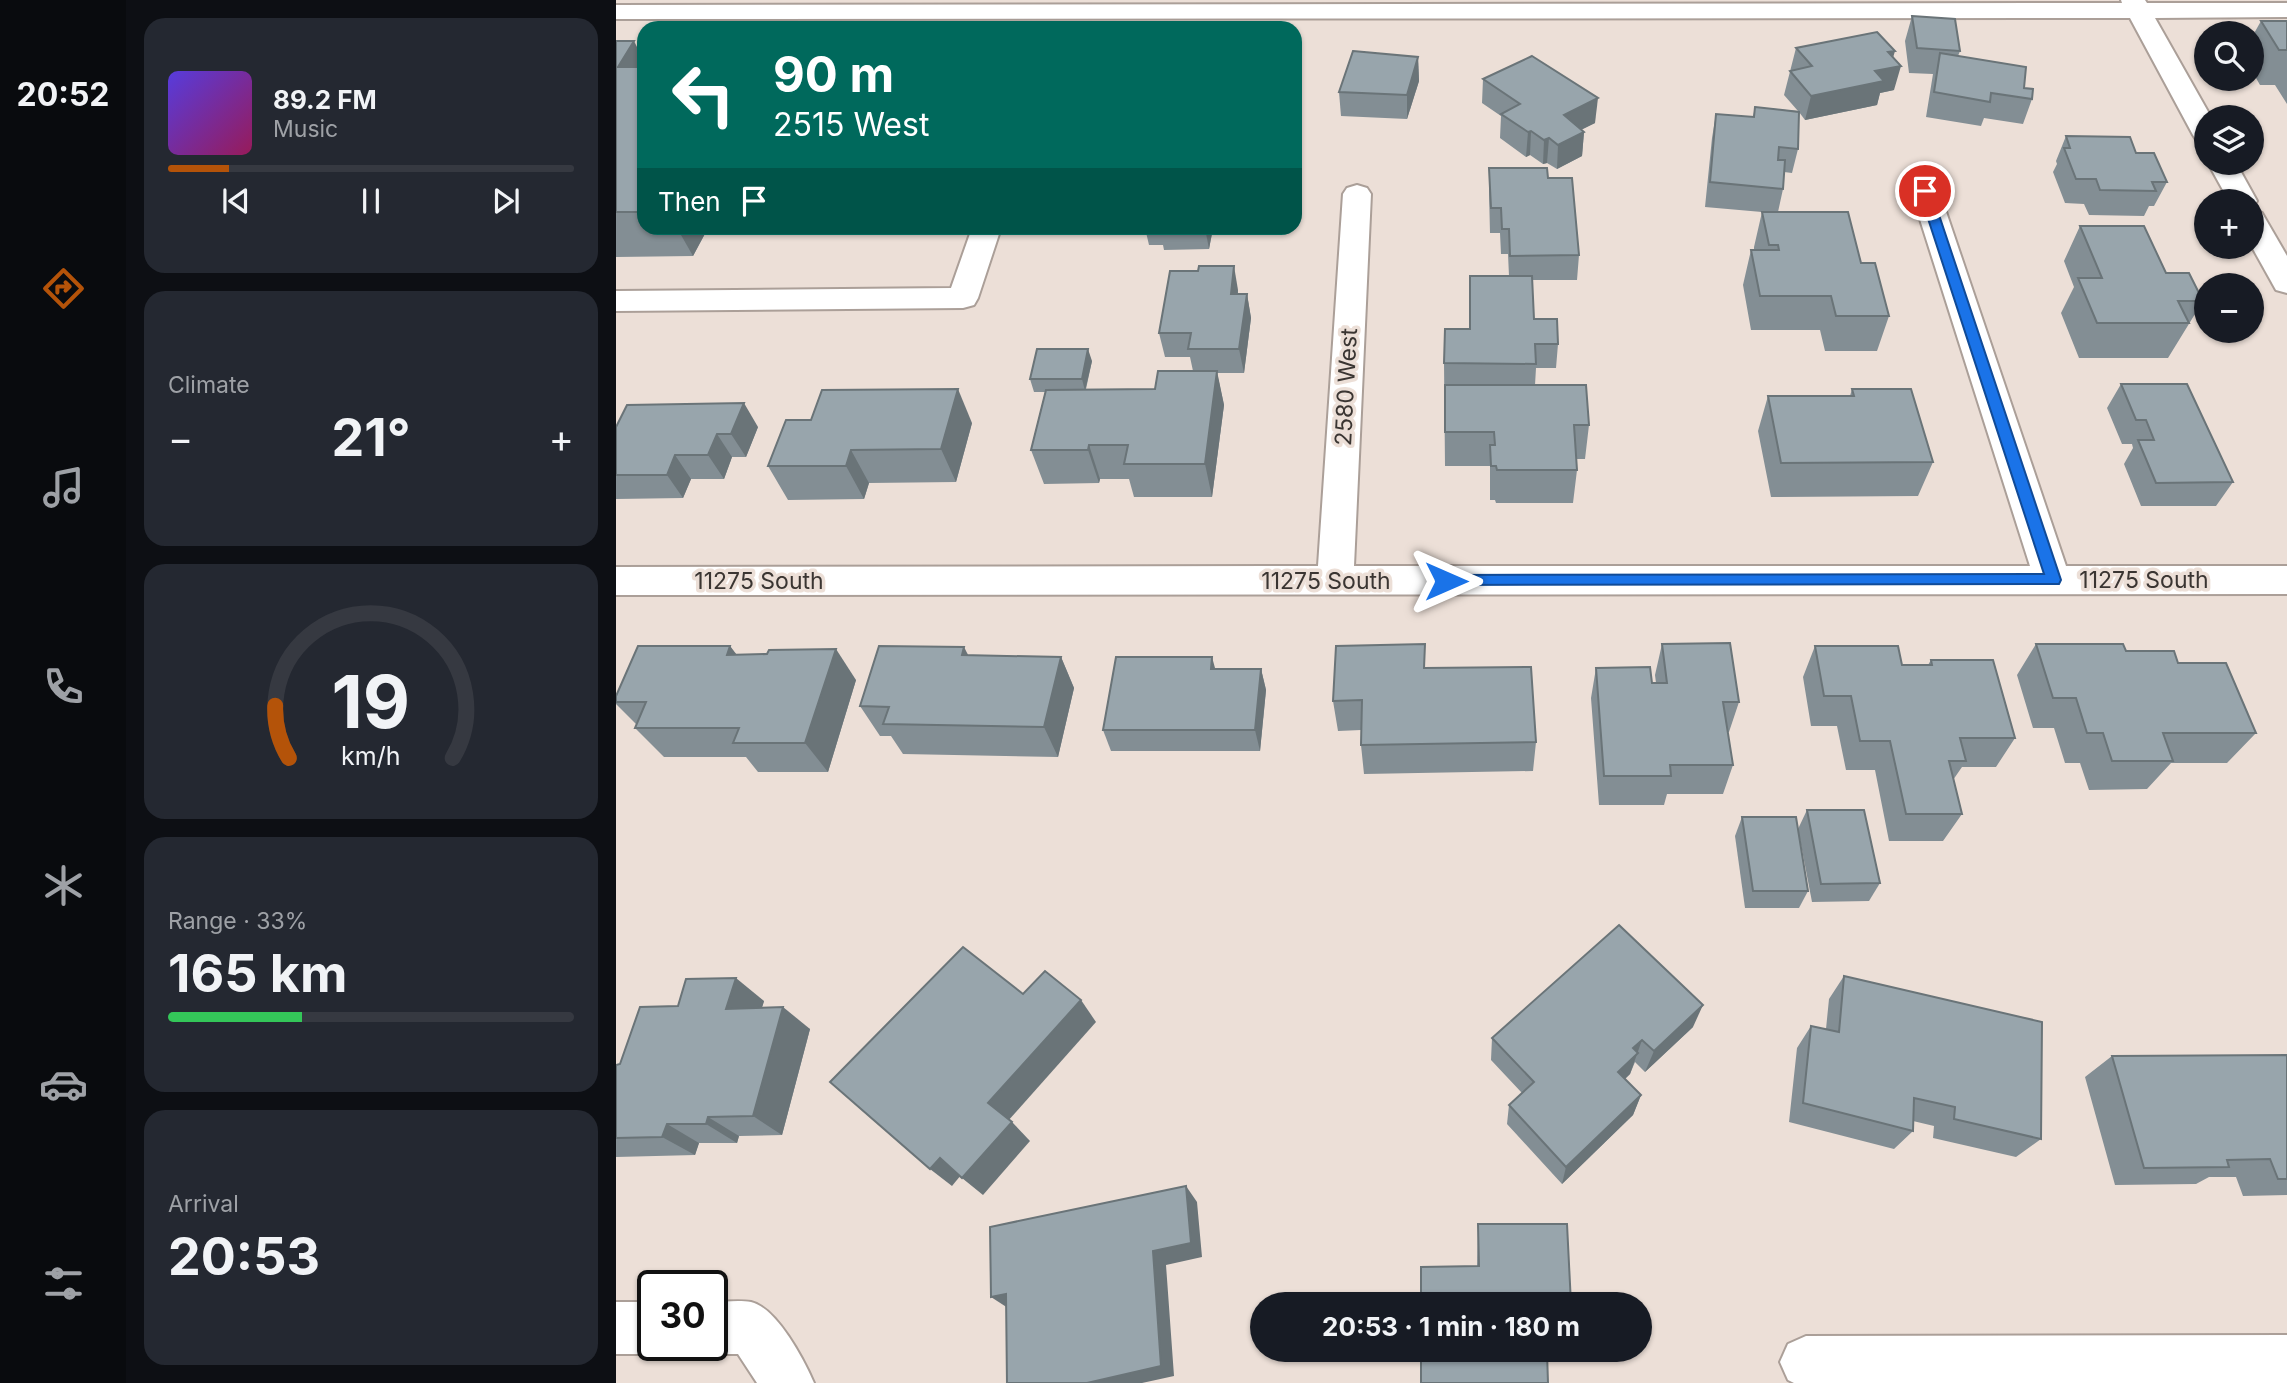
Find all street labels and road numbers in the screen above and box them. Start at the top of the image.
street label: 2580 West [1329,327,1363,447]
street label: 11275 South [2079,566,2209,594]
street label: 11275 South [694,567,824,595]
street label: 11275 South [1261,567,1391,595]

